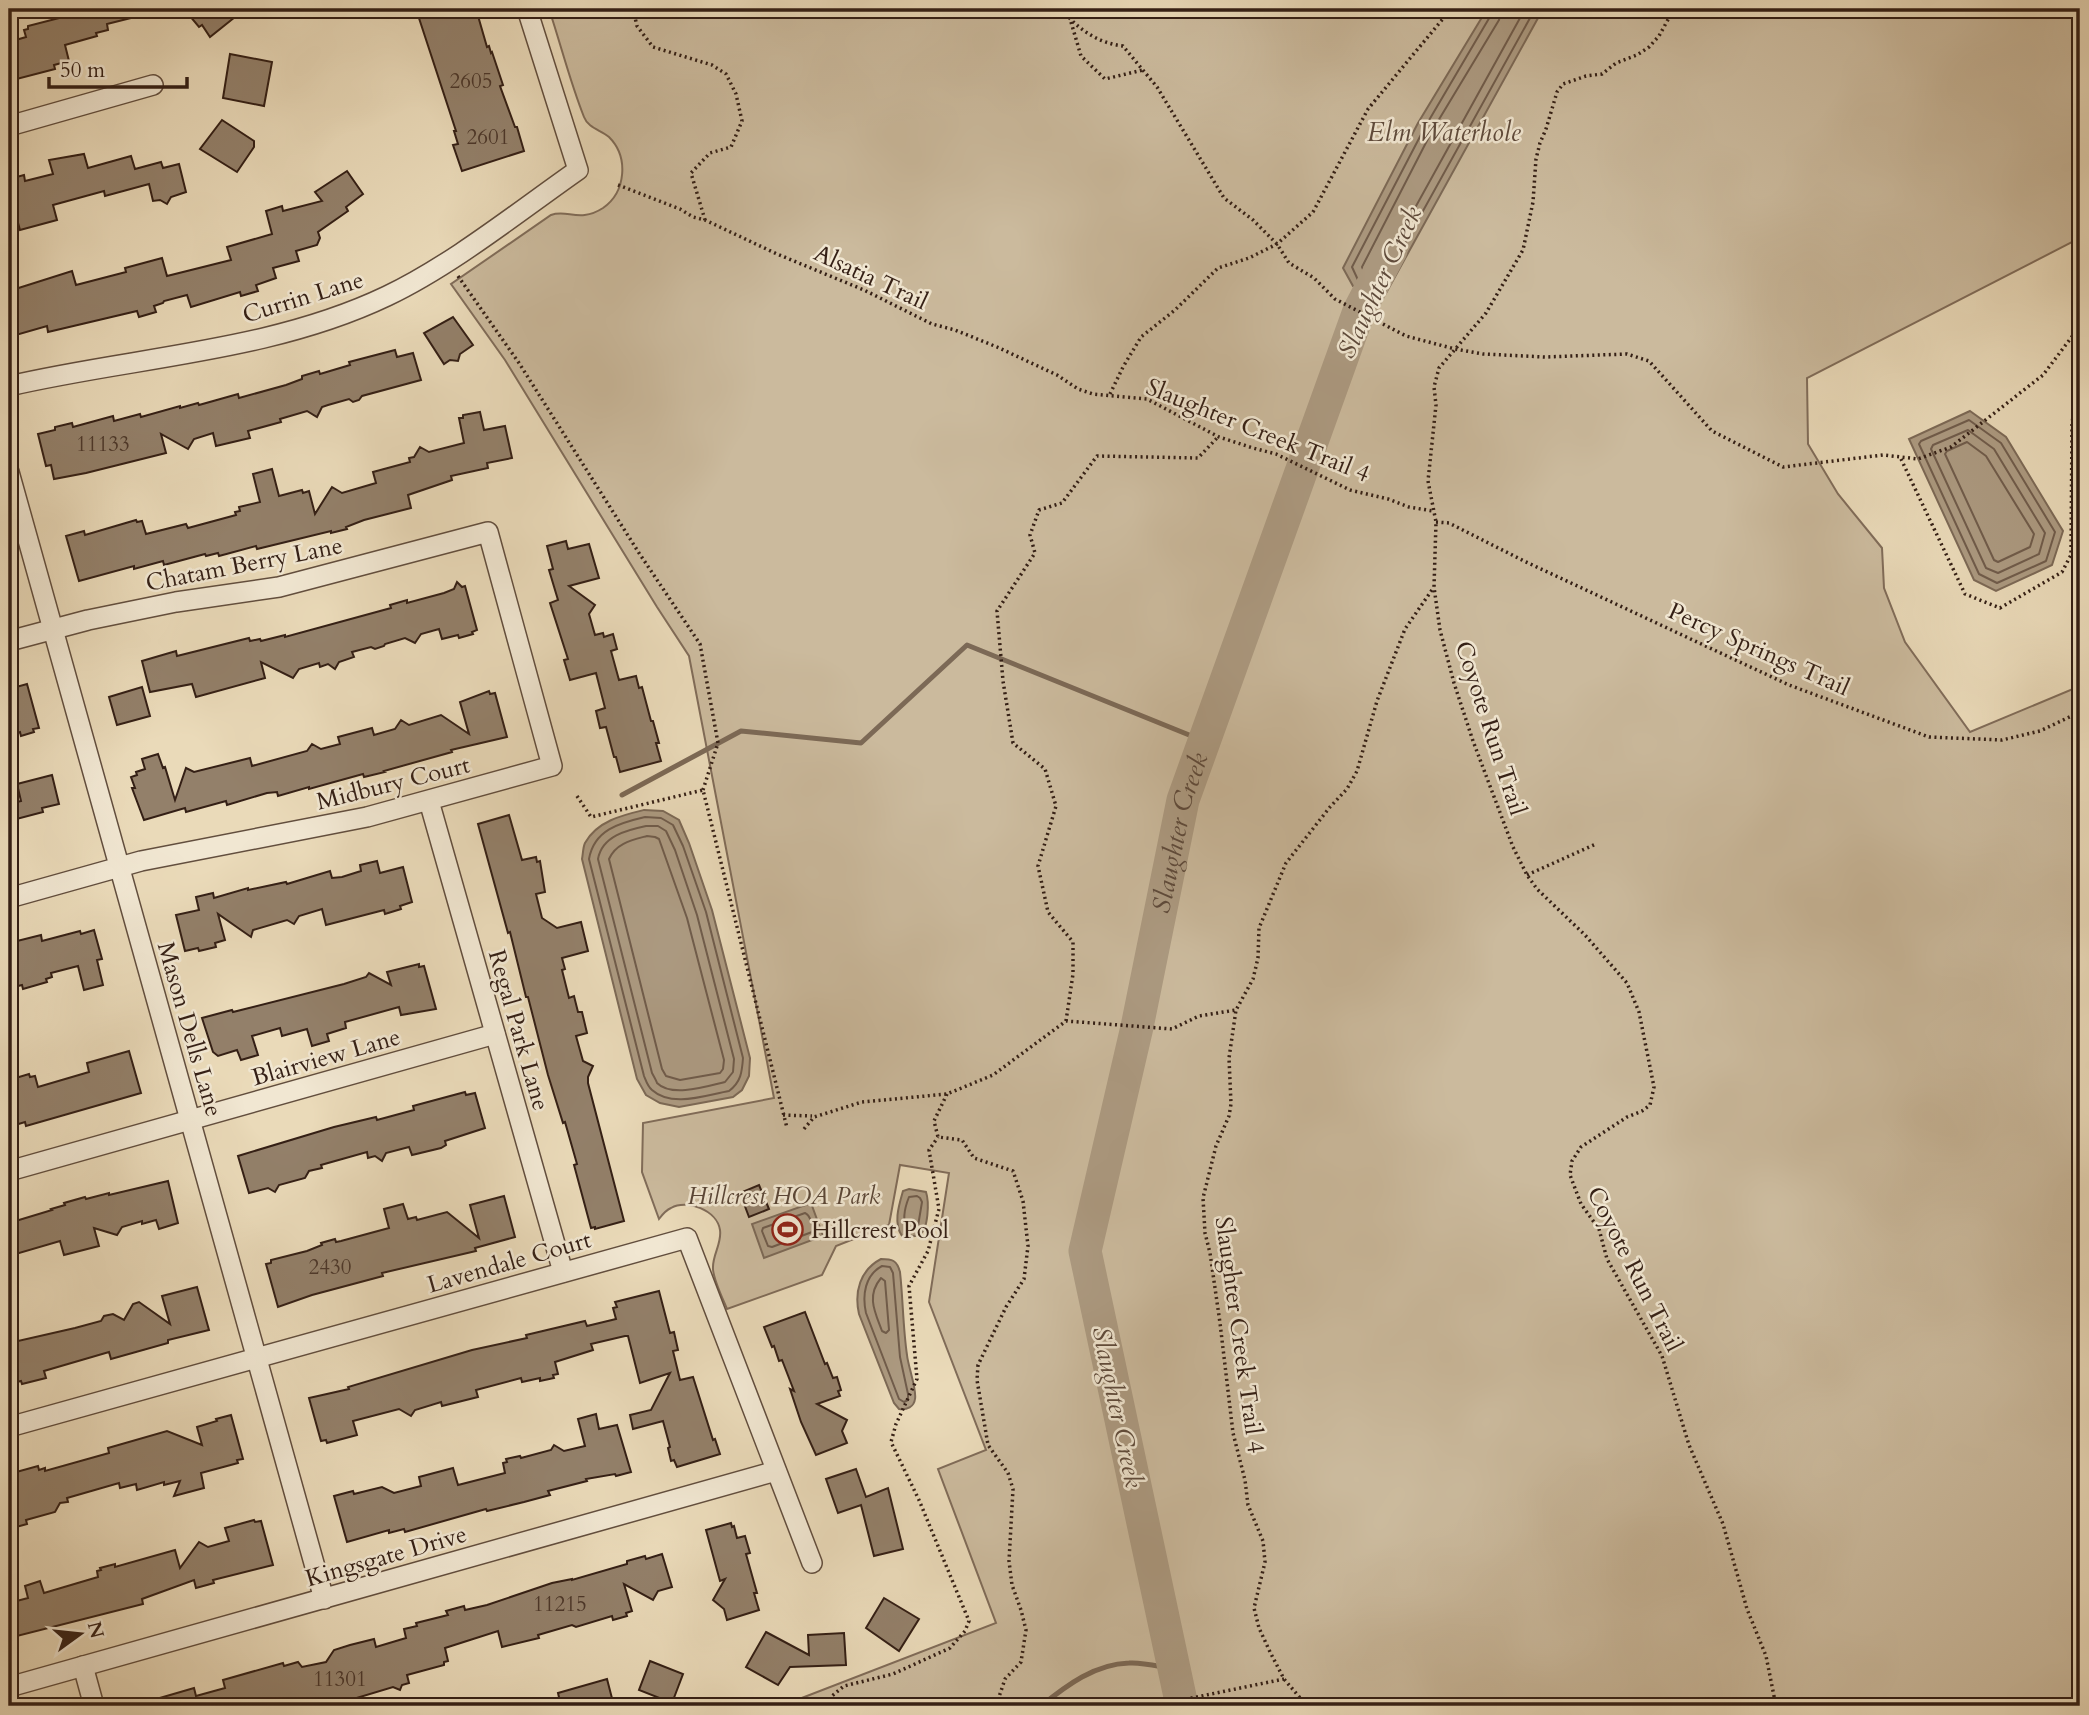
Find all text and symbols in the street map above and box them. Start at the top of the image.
scale bar [49,46,187,90]
text: 50 m [60,56,105,85]
house number: 2605 [449,67,493,96]
water label: Elm Waterhole [1367,115,1522,150]
house number: 2601 [466,123,510,152]
water label: Slaughter Creek [1329,200,1430,364]
street label: Alsatia Trail [808,237,933,318]
street label: Currin Lane [238,263,368,332]
street label: Slaughter Creek Trail 4 [1141,370,1375,490]
house number: 11133 [76,430,130,459]
street label: Chatam Berry Lane [143,529,345,600]
street label: Percy Springs Trail [1663,595,1855,704]
street label: Coyote Run Trail [1447,637,1534,820]
street label: Midbury Court [313,748,474,818]
water label: Slaughter Creek [1144,748,1217,916]
street label: Mason Dells Lane [149,938,230,1120]
street label: Regal Park Lane [480,946,557,1114]
street label: Blairview Lane [248,1021,404,1094]
park label: Hillcrest HOA Park [688,1180,881,1213]
street label: Coyote Run Trail [1579,1181,1690,1358]
sports icon: Hillcrest Pool [771,1213,805,1247]
place label: Hillcrest Pool [811,1214,949,1247]
street label: Slaughter Creek Trail 4 [1207,1215,1272,1455]
street label: Lavendale Court [423,1223,595,1302]
house number: 2430 [308,1253,352,1282]
water label: Slaughter Creek [1083,1323,1152,1491]
street label: Kingsgate Drive [302,1518,471,1595]
house number: 11215 [533,1590,587,1619]
north arrow [46,1600,116,1670]
text: N [81,1619,110,1642]
house number: 11301 [313,1665,367,1694]

